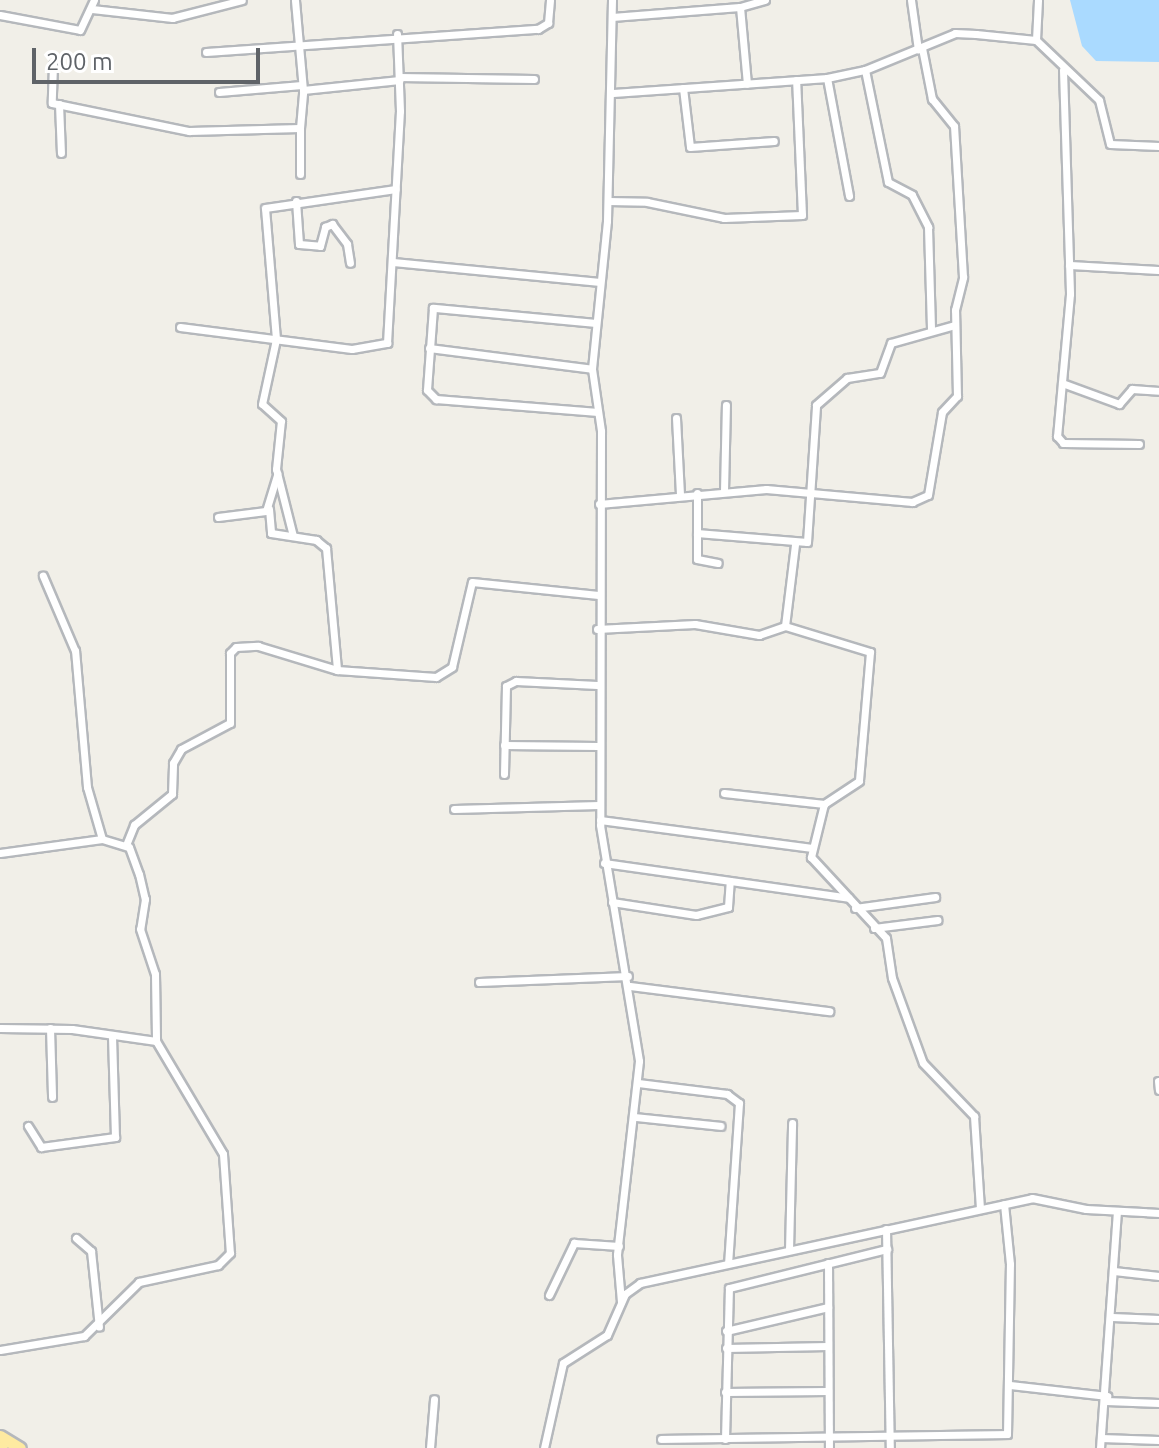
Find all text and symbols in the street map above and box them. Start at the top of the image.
scale bar [36,32,264,82]
text: 200 m [46,48,113,75]

